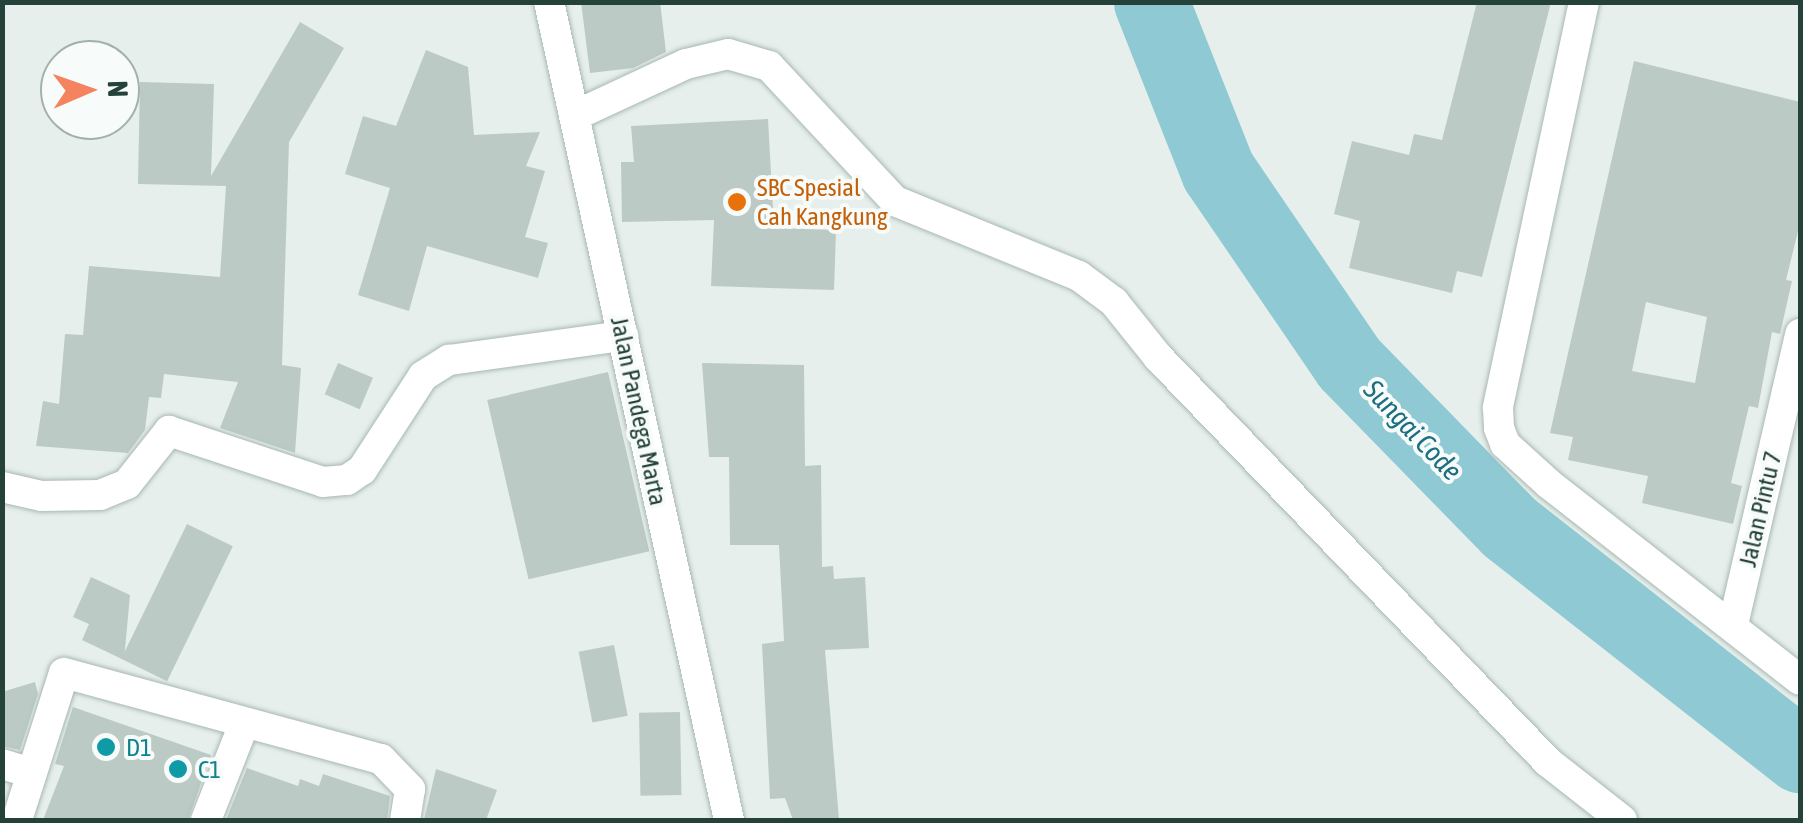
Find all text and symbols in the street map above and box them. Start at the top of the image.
north arrow [40,40,140,140]
text: N [102,80,134,98]
place label: SBC Spesial Cah Kangkung [757,173,888,232]
marker: SBC Spesial Cah Kangkung [726,191,748,213]
street label: Jalan Pandega Marta [604,314,674,508]
water label: Sungai Code [1357,373,1469,487]
street label: Jalan Pintu 7 [1732,448,1788,570]
place label: D1 [126,732,152,762]
marker: D1 [95,736,117,758]
place label: C1 [198,754,221,784]
marker: C1 [167,758,189,780]

